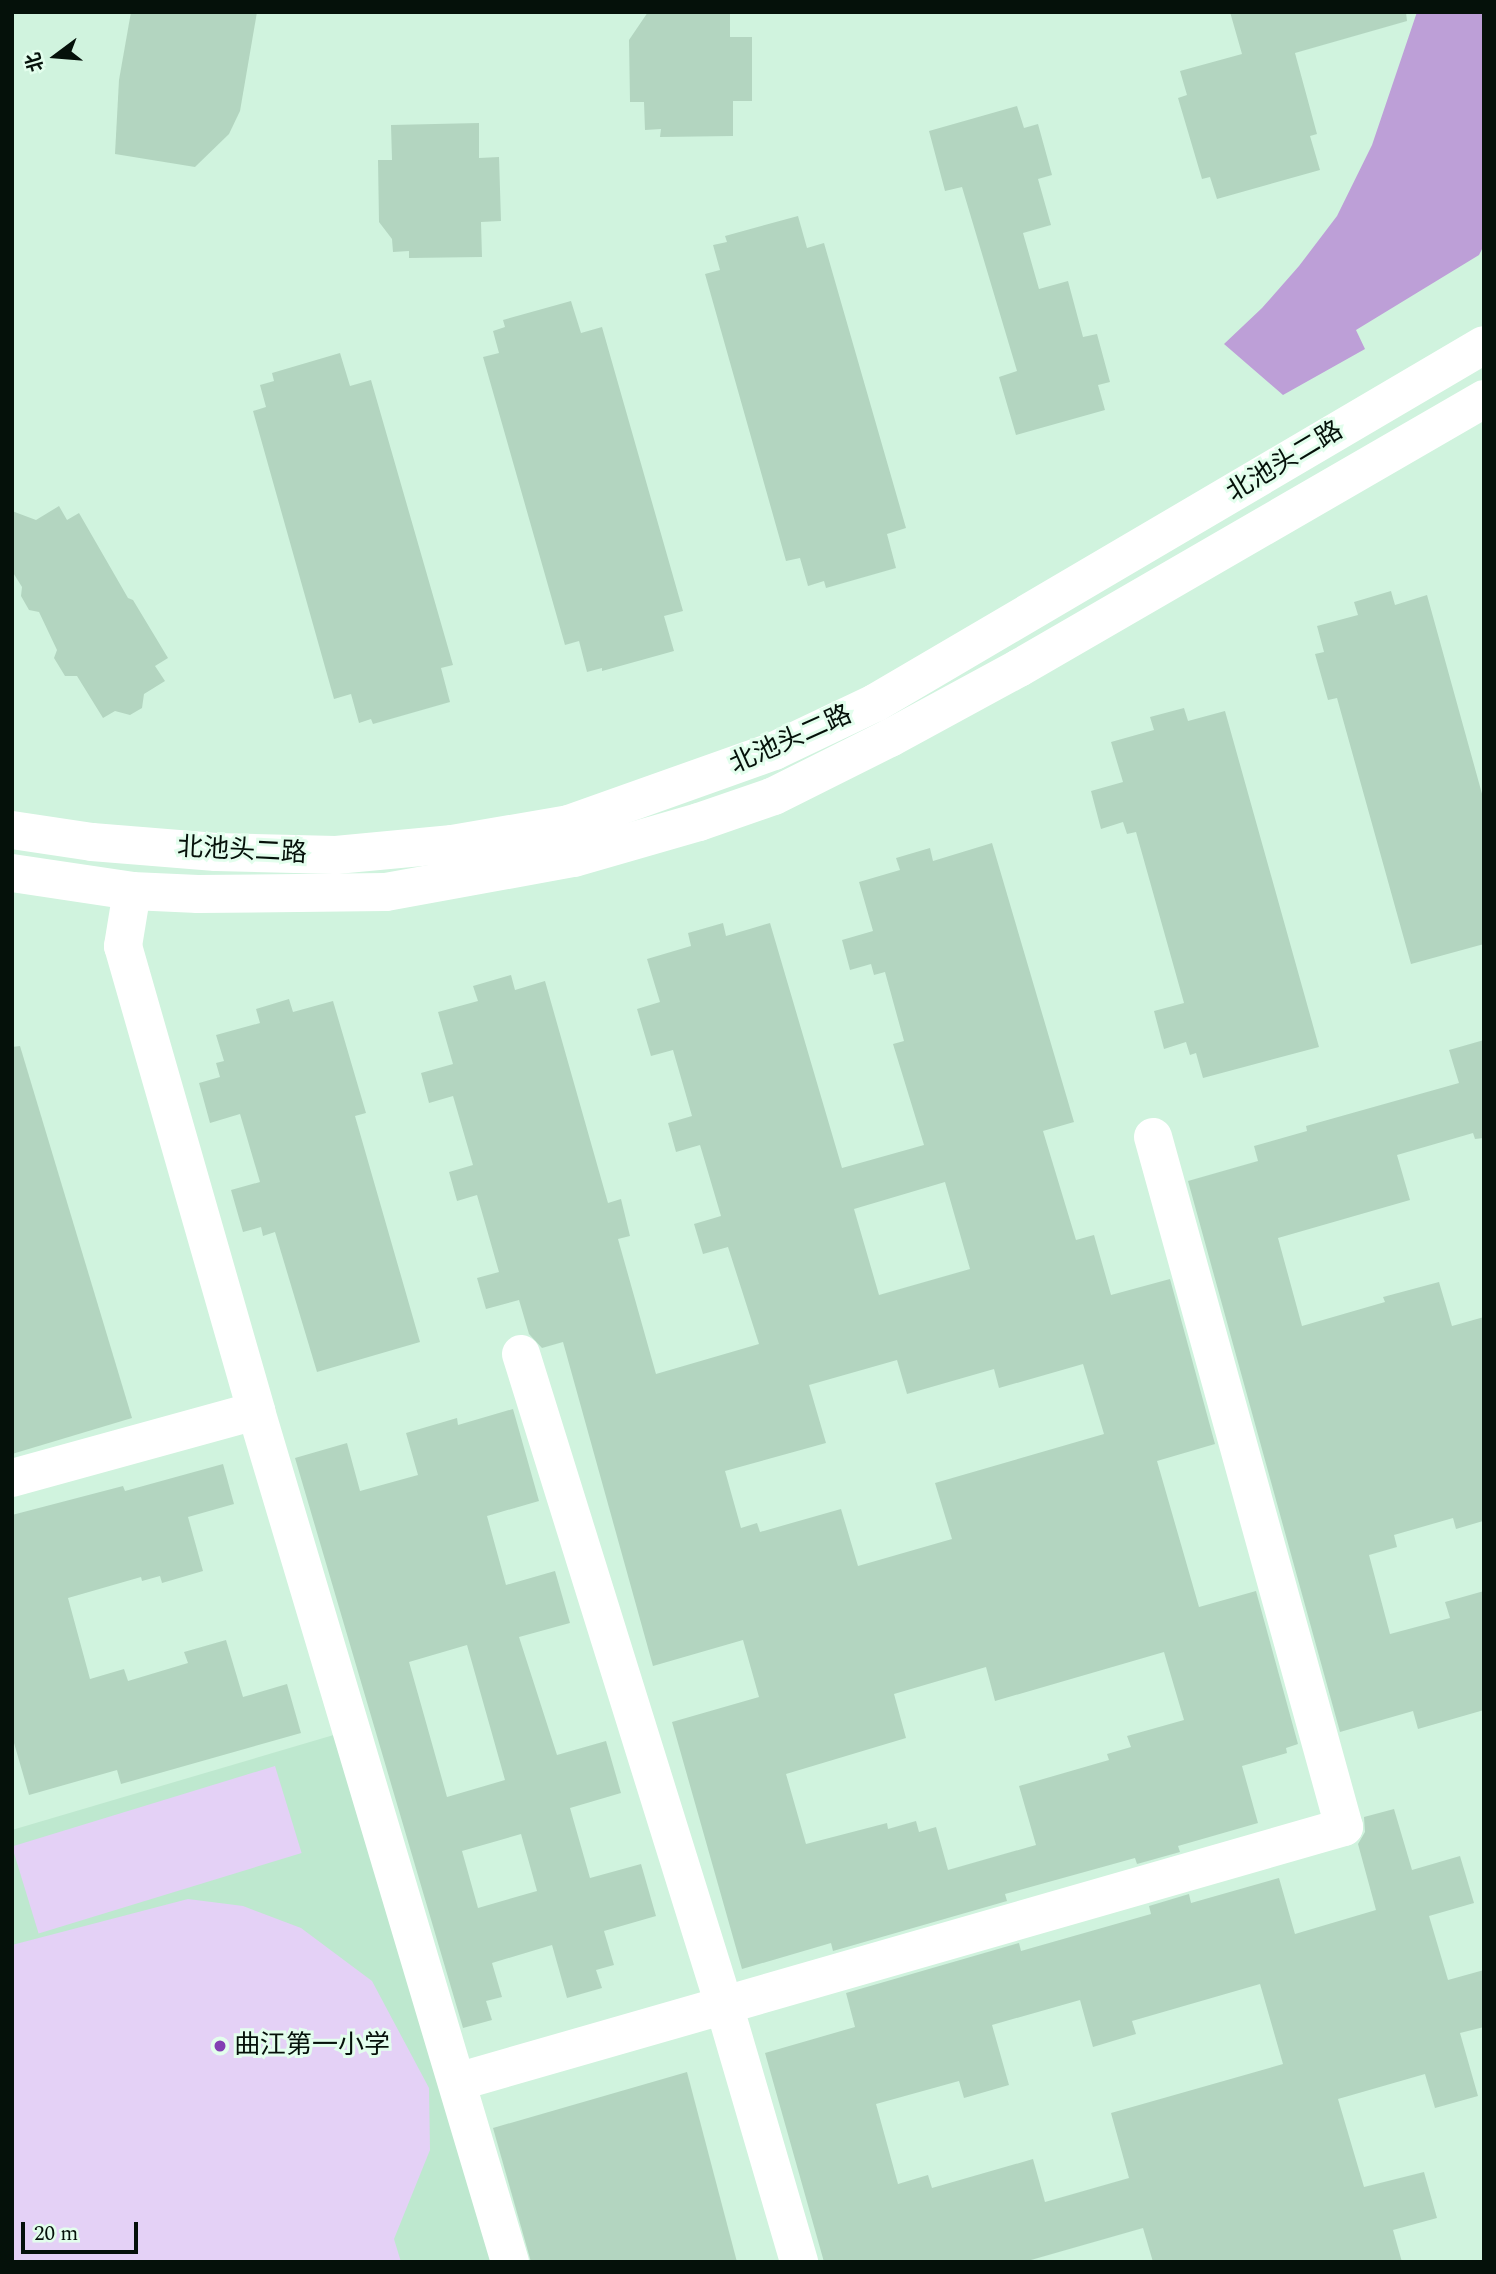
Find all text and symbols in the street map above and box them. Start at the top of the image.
north arrow [21,21,91,91]
text: 北 [19,49,52,75]
street label: 北池头二路 [1221,415,1349,509]
street label: 北池头二路 [725,699,857,781]
street label: 北池头二路 [176,832,308,870]
place label: 曲江第一小学 [234,2030,390,2062]
marker: 曲江第一小学 [212,2038,228,2054]
scale bar [24,2208,142,2252]
text: 20 m [34,2218,78,2250]

